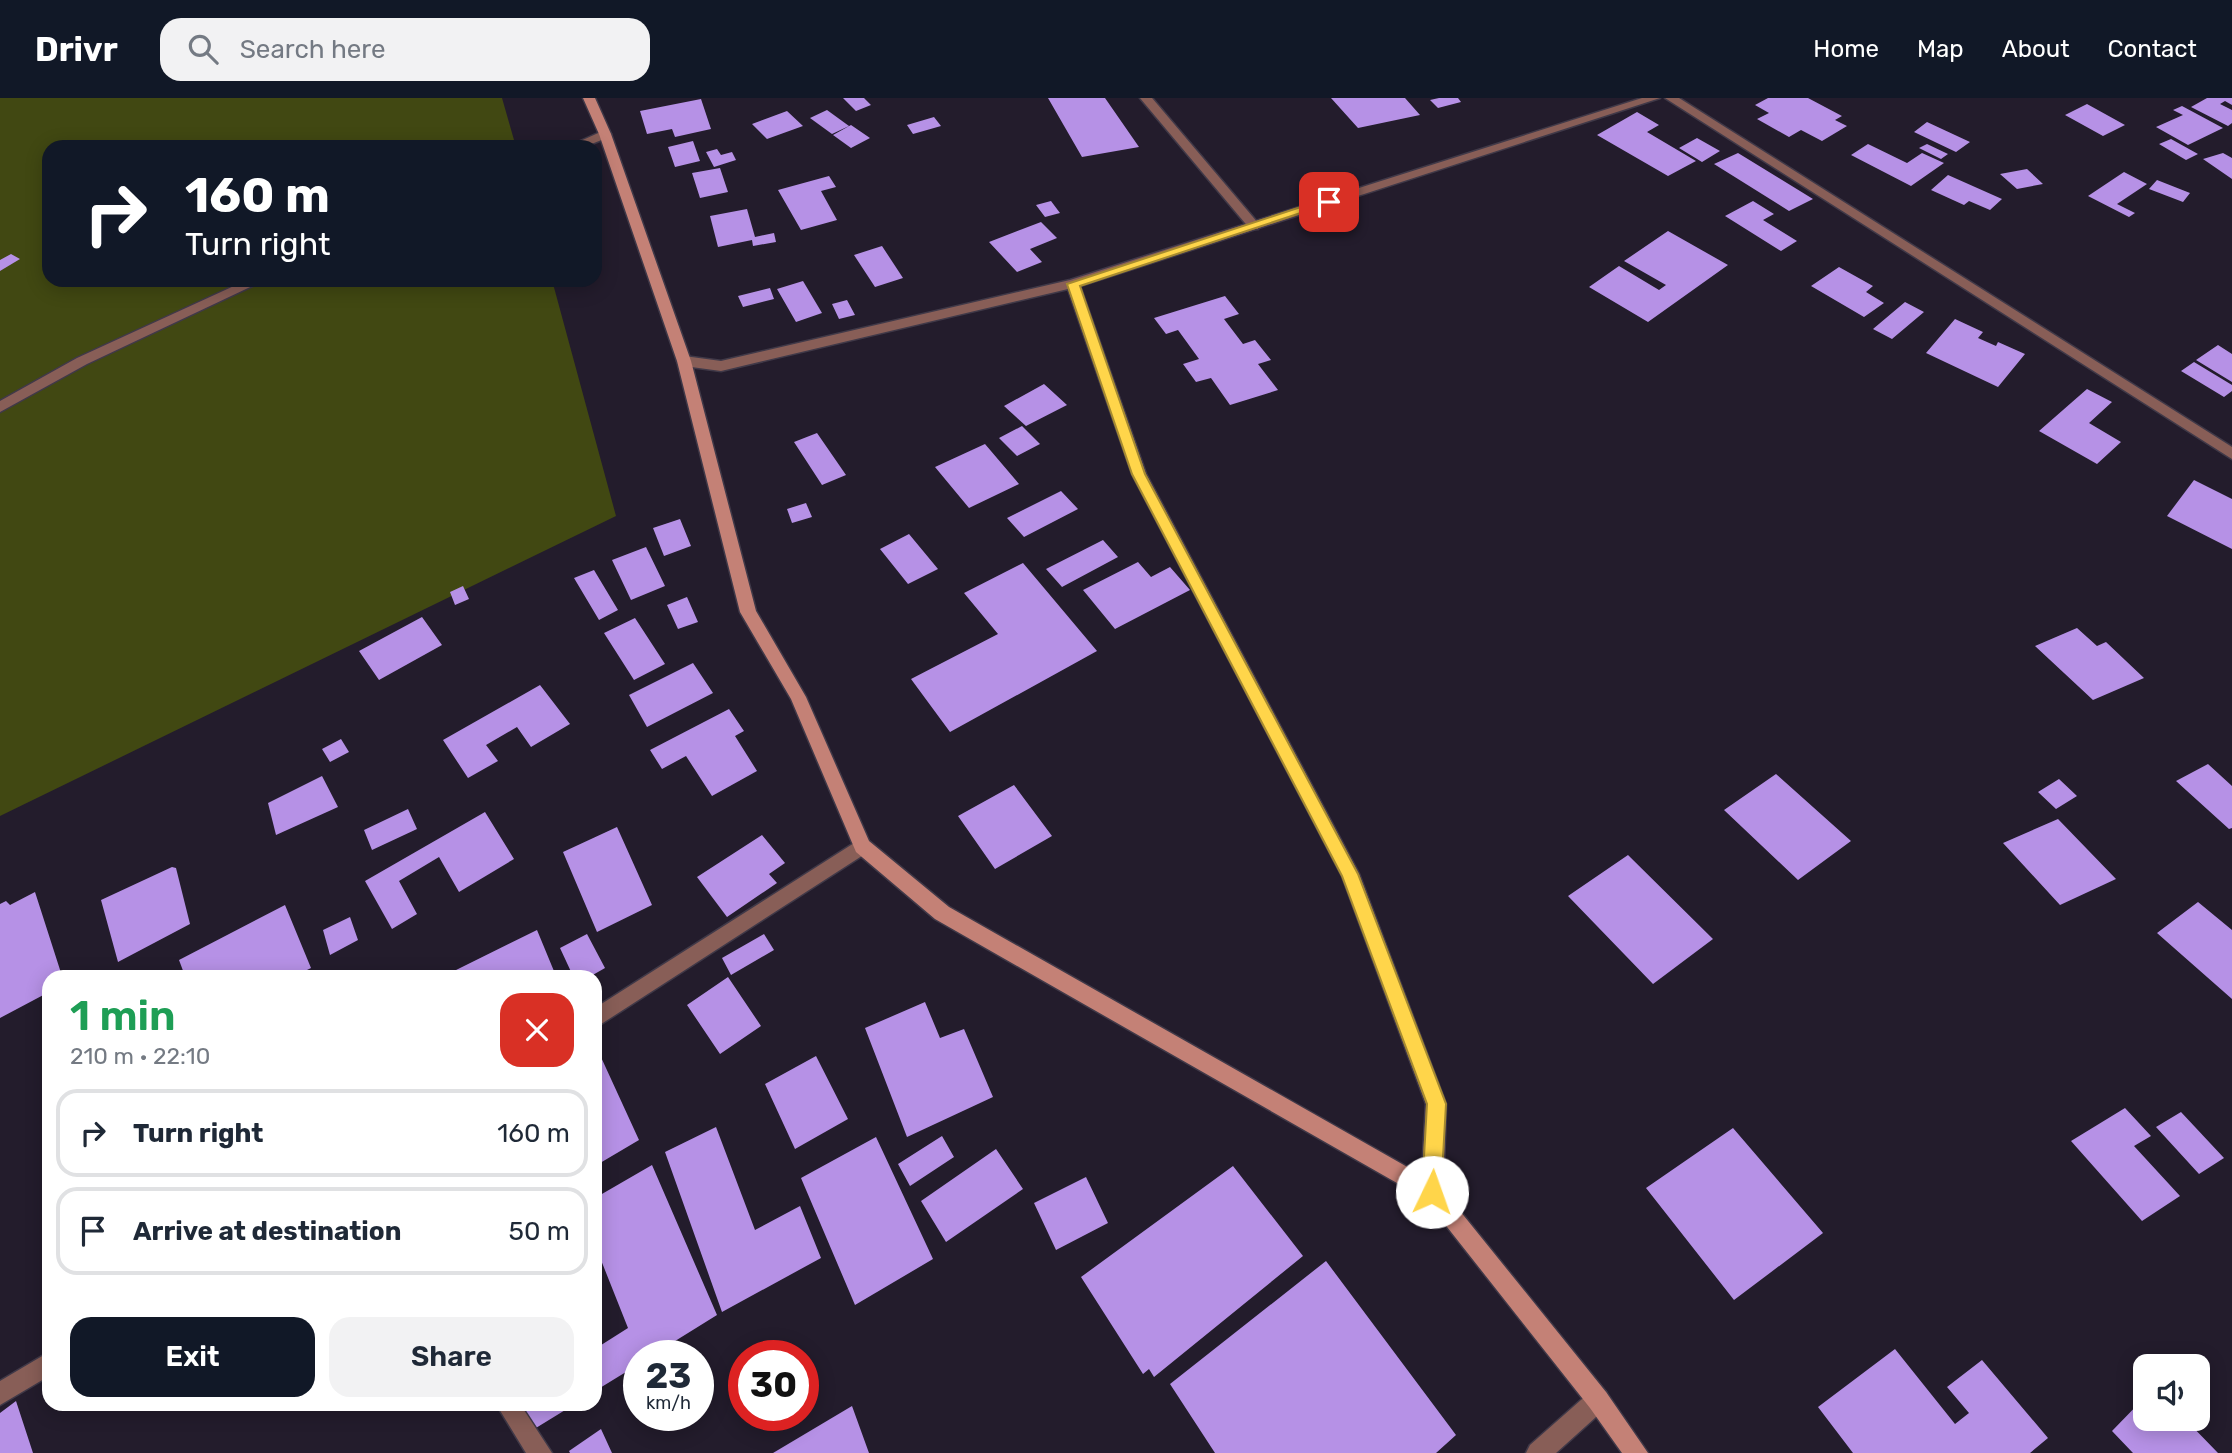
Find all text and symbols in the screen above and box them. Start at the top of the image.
search box [160,18,650,81]
text: Drivr [35,30,118,69]
icon: search [184,30,222,68]
text: Search here [240,34,386,65]
text: Home [1813,35,1879,63]
text: Map [1917,35,1964,63]
text: About [2002,35,2070,63]
text: Contact [2108,35,2197,63]
text: 160 m [185,166,330,224]
icon: right [70,168,161,259]
pin [1299,172,1359,232]
icon: arrive [1310,183,1348,221]
text: Turn right [185,225,330,263]
text: 1 min [70,991,176,1041]
button: close [500,993,574,1067]
text: 210 m · 22:10 [70,1042,210,1070]
icon: right [74,1114,112,1152]
text: Turn right [133,1118,263,1149]
text: 160 m [497,1118,570,1149]
position arrow [1395,1155,1469,1229]
icon: arrive [74,1212,112,1250]
text: Arrive at destination [133,1216,401,1247]
text: 50 m [509,1216,570,1247]
button: Exit [70,1317,315,1397]
button: Share [329,1317,574,1397]
speed limit sign: 30 [728,1340,819,1431]
map controls [2133,1354,2210,1431]
button: sound [2133,1354,2210,1431]
text: 23 [646,1355,691,1397]
text: km/h [646,1392,691,1414]

